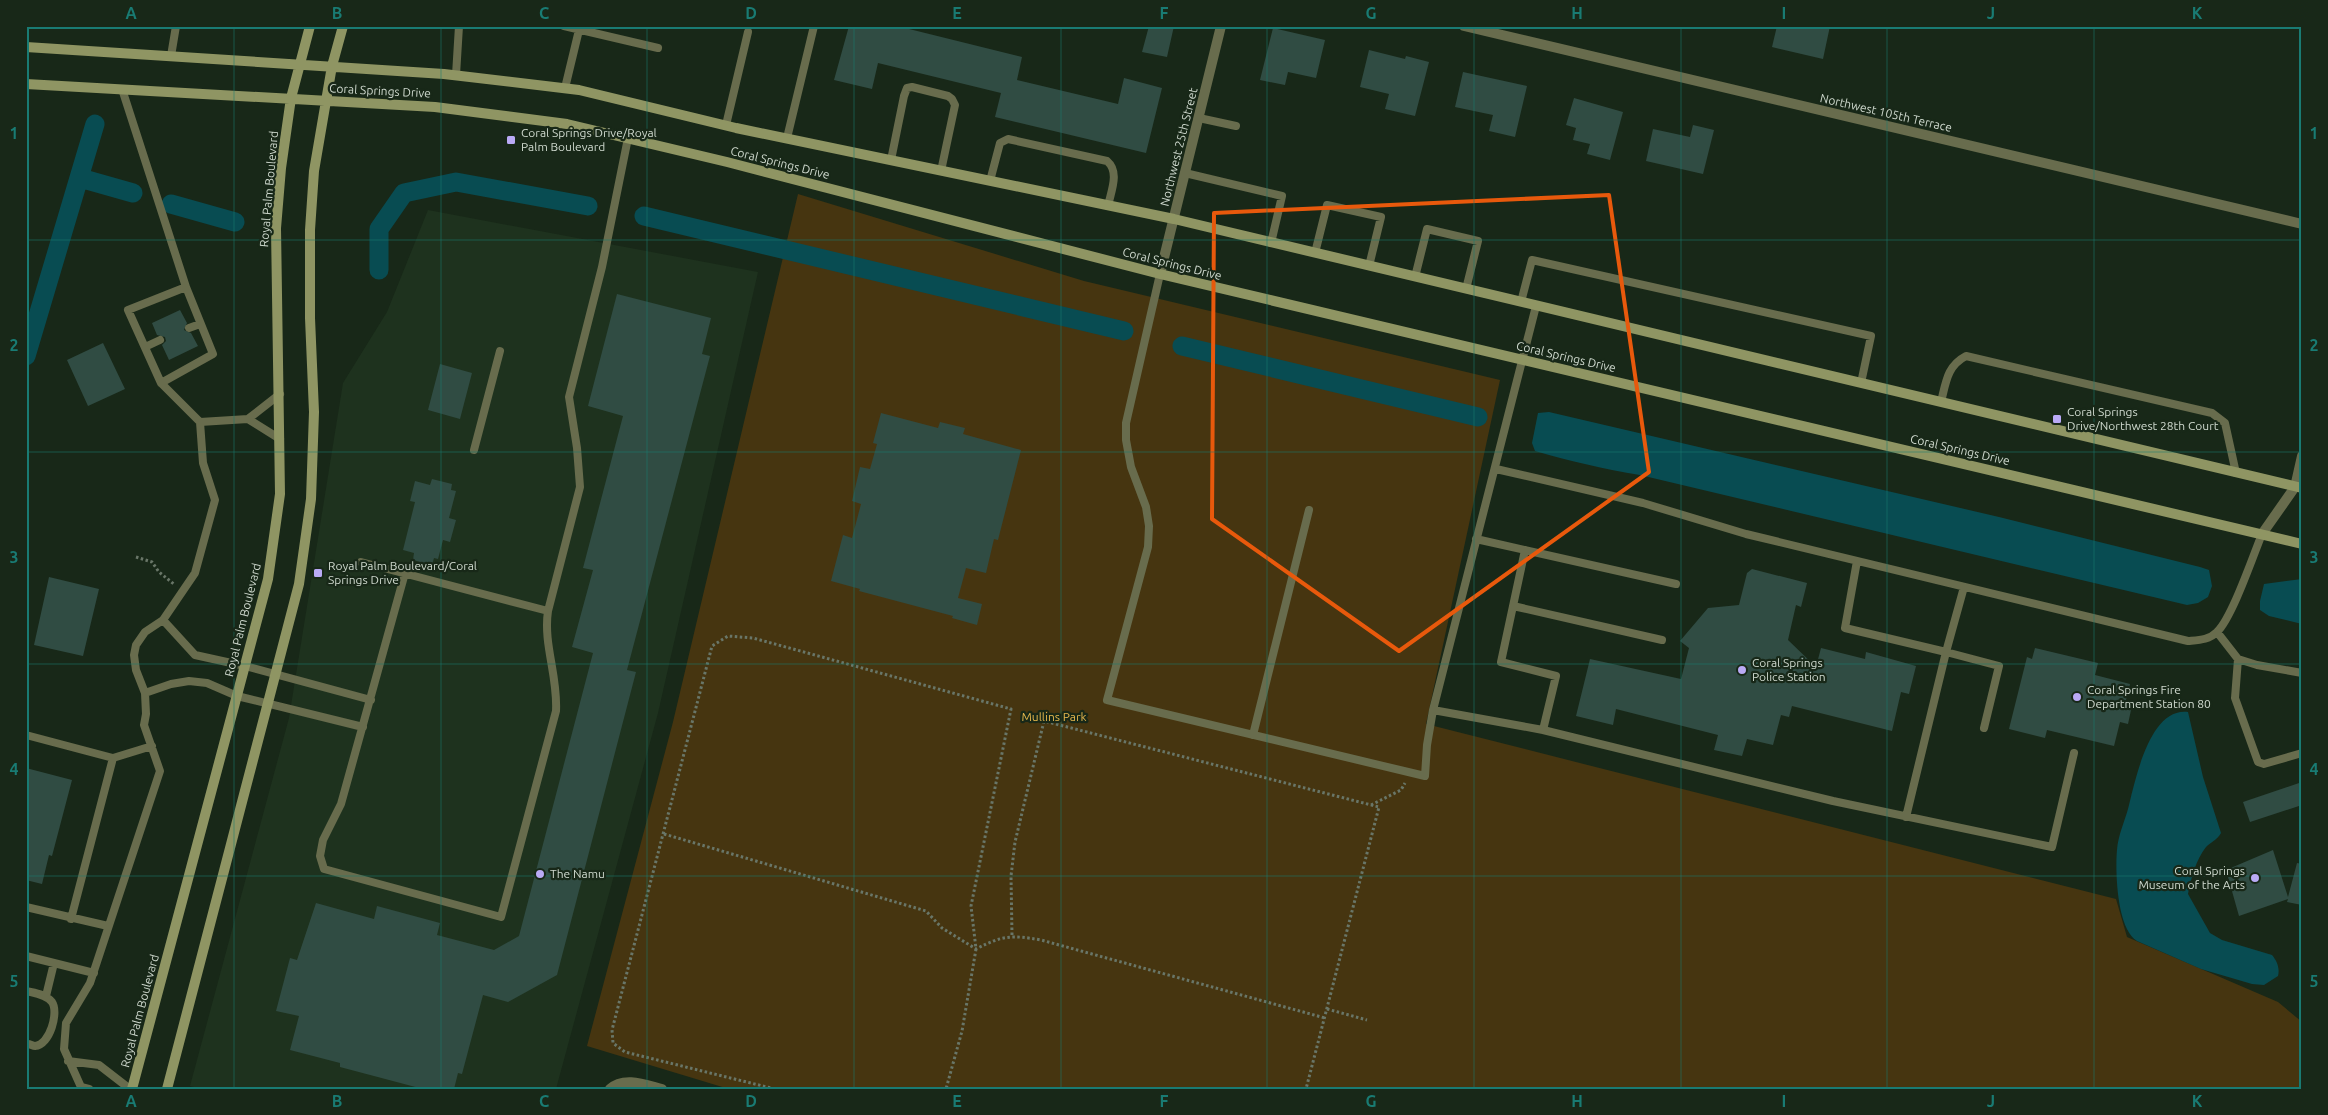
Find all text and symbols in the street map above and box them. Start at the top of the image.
text: A [125,4,137,22]
text: B [332,4,342,22]
text: C [539,4,549,22]
text: D [745,4,757,22]
text: E [952,4,962,22]
text: F [1160,4,1169,22]
text: G [1365,4,1377,22]
text: H [1571,4,1583,22]
text: I [1782,4,1786,22]
text: J [1987,4,1995,22]
text: K [2192,4,2203,22]
street label: Coral Springs Drive [329,81,431,100]
street label: Northwest 25th Street [1157,86,1200,207]
street label: Northwest 105th Terrace [1819,91,1953,134]
text: 1 [9,124,19,142]
text: 1 [2309,124,2319,142]
place label: Coral Springs Drive/Royal Palm Boulevard [521,126,657,153]
street label: Royal Palm Boulevard [257,130,280,248]
marker: Coral Springs Drive/Royal Palm Boulevard [505,134,517,146]
street label: Coral Springs Drive [729,144,831,181]
street label: Coral Springs Drive [1121,245,1223,282]
text: 2 [9,336,19,354]
text: 2 [2309,336,2319,354]
street label: Coral Springs Drive [1515,339,1617,374]
place label: Coral Springs Drive/Northwest 28th Court [2067,405,2219,432]
marker: Coral Springs Drive/Northwest 28th Court [2051,413,2063,425]
street label: Coral Springs Drive [1909,432,2011,467]
text: 3 [9,548,19,566]
text: 3 [2309,548,2319,566]
place label: Royal Palm Boulevard/Coral Springs Drive [328,559,477,586]
street label: Royal Palm Boulevard [222,562,263,678]
marker: Royal Palm Boulevard/Coral Springs Drive [312,567,324,579]
place label: Coral Springs Police Station [1752,656,1826,683]
marker: Coral Springs Police Station [1736,664,1748,676]
place label: Coral Springs Fire Department Station 80 [2087,683,2211,710]
marker: Coral Springs Fire Department Station 80 [2071,691,2083,703]
park label: Mullins Park [1021,710,1087,723]
text: 4 [9,760,19,778]
text: 4 [2309,760,2319,778]
place label: Coral Springs Museum of the Arts [2138,864,2245,891]
place label: The Namu [550,867,605,880]
marker: The Namu [534,868,546,880]
marker: Coral Springs Museum of the Arts [2249,872,2261,884]
street label: Royal Palm Boulevard [118,953,161,1069]
text: 5 [9,972,19,990]
text: 5 [2309,972,2319,990]
text: A [125,1092,137,1110]
text: B [332,1092,342,1110]
text: C [539,1092,549,1110]
text: D [745,1092,757,1110]
text: E [952,1092,962,1110]
text: F [1160,1092,1169,1110]
text: G [1365,1092,1377,1110]
text: H [1571,1092,1583,1110]
text: I [1782,1092,1786,1110]
text: J [1987,1092,1995,1110]
text: K [2192,1092,2203,1110]

